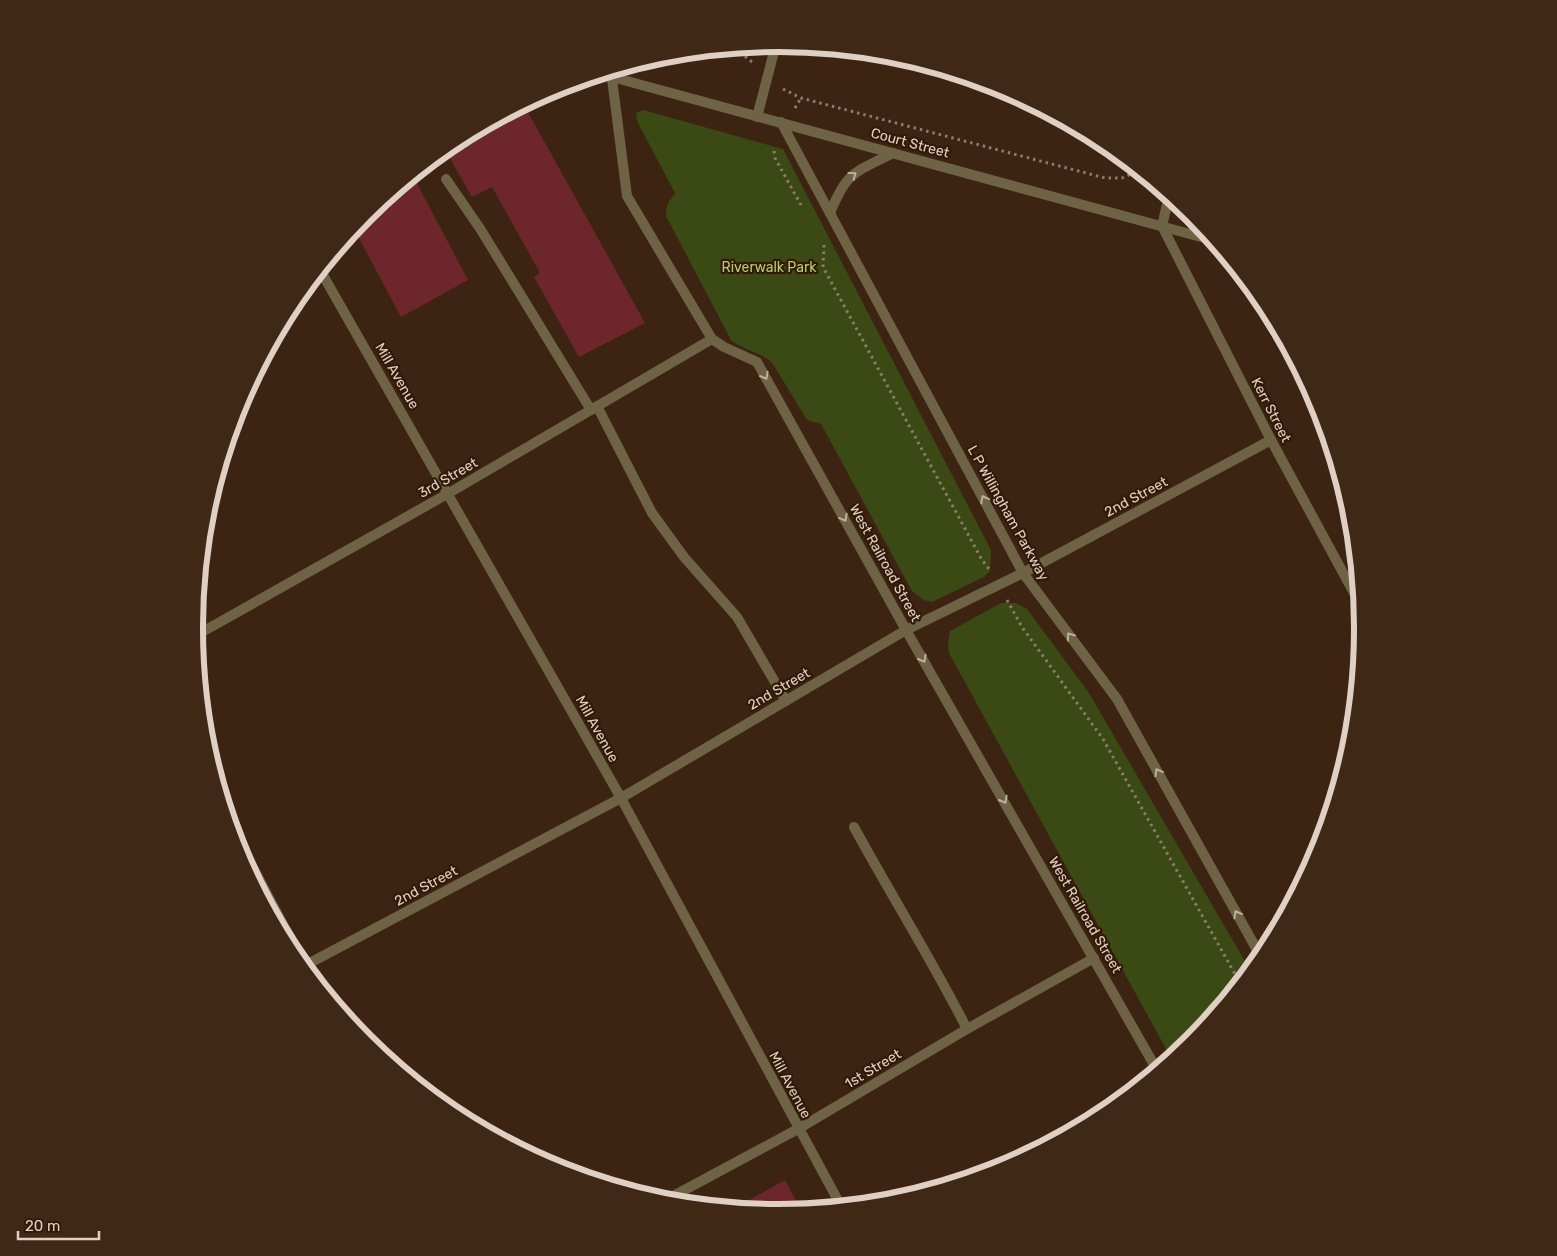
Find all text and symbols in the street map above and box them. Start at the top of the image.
street label: Court Street [869,124,952,162]
one-way arrow [847,172,857,181]
park label: Riverwalk Park [721,259,817,276]
street label: Mill Avenue [371,340,423,412]
one-way arrow [758,370,768,379]
street label: Kerr Street [1248,375,1295,446]
street label: L P Willingham Parkway [964,442,1052,584]
street label: 3rd Street [415,454,481,502]
street label: 2nd Street [1102,473,1171,521]
one-way arrow [980,495,990,504]
street label: West Railroad Street [846,501,925,625]
one-way arrow [838,512,848,521]
one-way arrow [1067,632,1076,642]
one-way arrow [917,654,927,663]
street label: 2nd Street [745,664,814,714]
street label: Mill Avenue [572,693,622,765]
one-way arrow [1154,769,1164,778]
one-way arrow [998,795,1008,804]
street label: West Railroad Street [1045,854,1126,977]
street label: 2nd Street [392,862,461,910]
one-way arrow [1233,911,1243,920]
street label: 1st Street [842,1045,905,1092]
street label: Mill Avenue [765,1049,815,1122]
scale bar [18,1208,99,1240]
text: 20 m [25,1217,60,1235]

